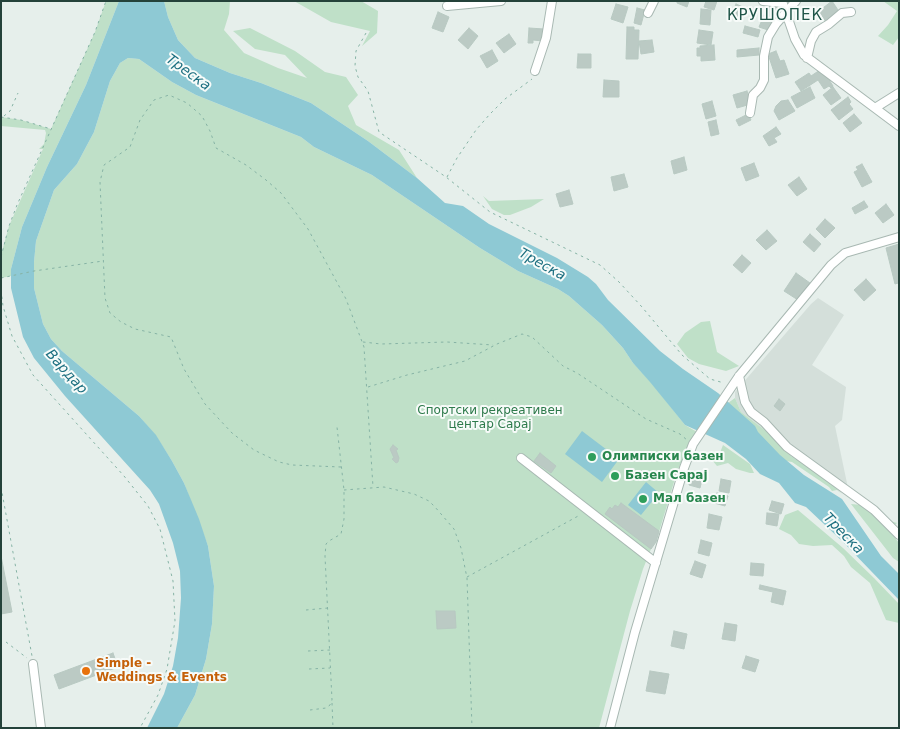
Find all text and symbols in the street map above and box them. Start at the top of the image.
district label: КРУШОПЕК [726,7,824,25]
water label: Треска [163,51,213,95]
water label: Треска [516,245,568,285]
water label: Вардар [42,346,90,398]
park label: Спортски рекреативен центар Сарај [417,404,563,432]
place label: Олимписки базен [602,450,724,464]
marker: Олимписки базен [586,451,598,463]
place label: Базен Сарај [625,469,708,483]
marker: Базен Сарај [609,470,621,482]
place label: Мал базен [653,492,726,506]
marker: Мал базен [637,493,649,505]
water label: Треска [819,510,867,558]
place label: Simple - Weddings & Events [96,657,227,685]
marker: Simple - Weddings & Events [80,665,92,677]

